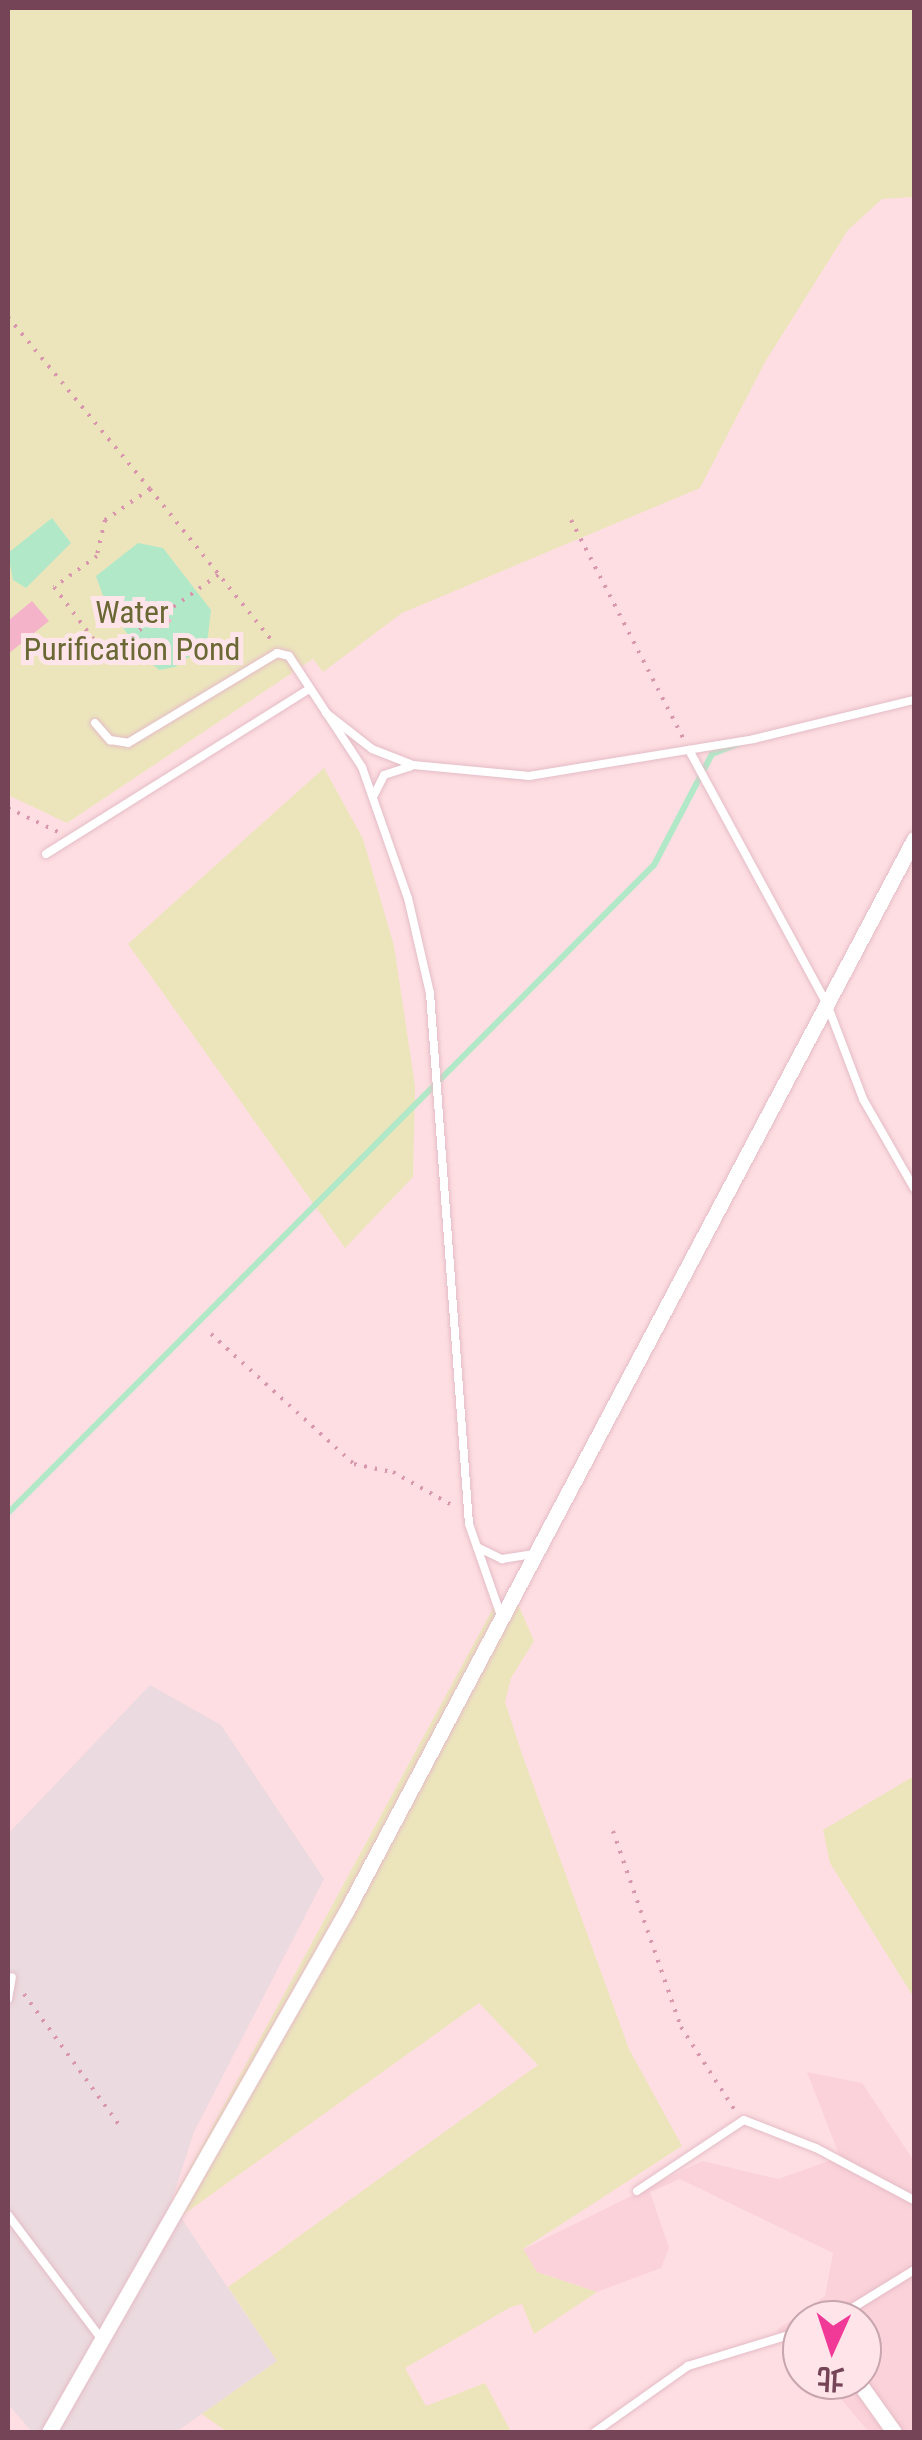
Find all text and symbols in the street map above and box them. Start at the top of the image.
park label: Water Purification Pond [24,594,240,669]
north arrow [782,2300,882,2400]
text: 北 [816,2361,845,2396]

